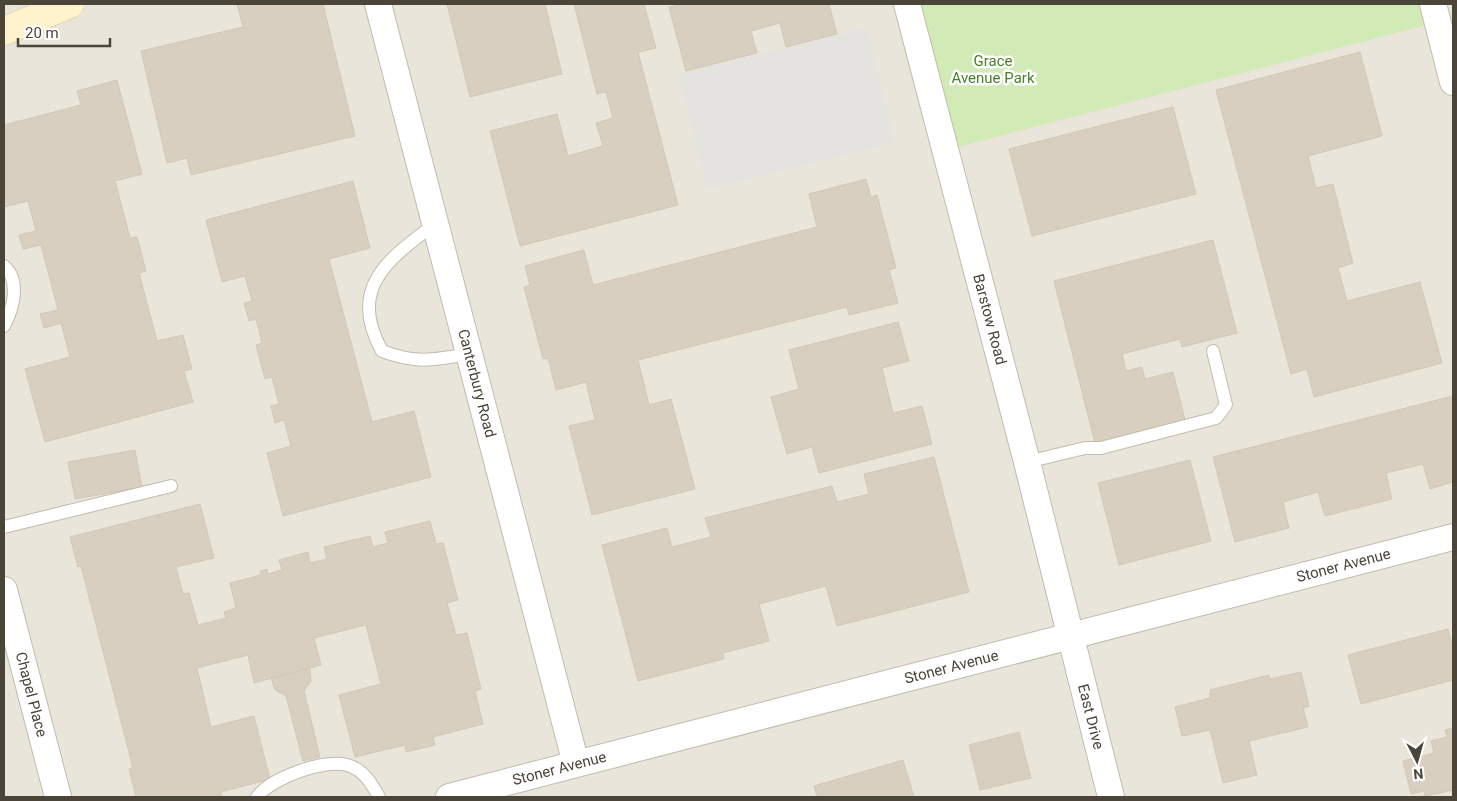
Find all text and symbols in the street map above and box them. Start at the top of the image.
scale bar [18,15,110,47]
text: 20 m [25,24,59,42]
park label: Grace Avenue Park [952,52,1035,87]
street label: Barstow Road [969,272,1010,367]
street label: Canterbury Road [454,327,500,440]
street label: Stoner Avenue [1295,545,1392,586]
street label: Stoner Avenue [902,646,1000,688]
street label: Chapel Place [12,650,51,739]
street label: East Drive [1074,682,1108,751]
north arrow [1392,736,1442,786]
street label: Stoner Avenue [510,748,608,789]
text: N [1413,765,1424,782]

